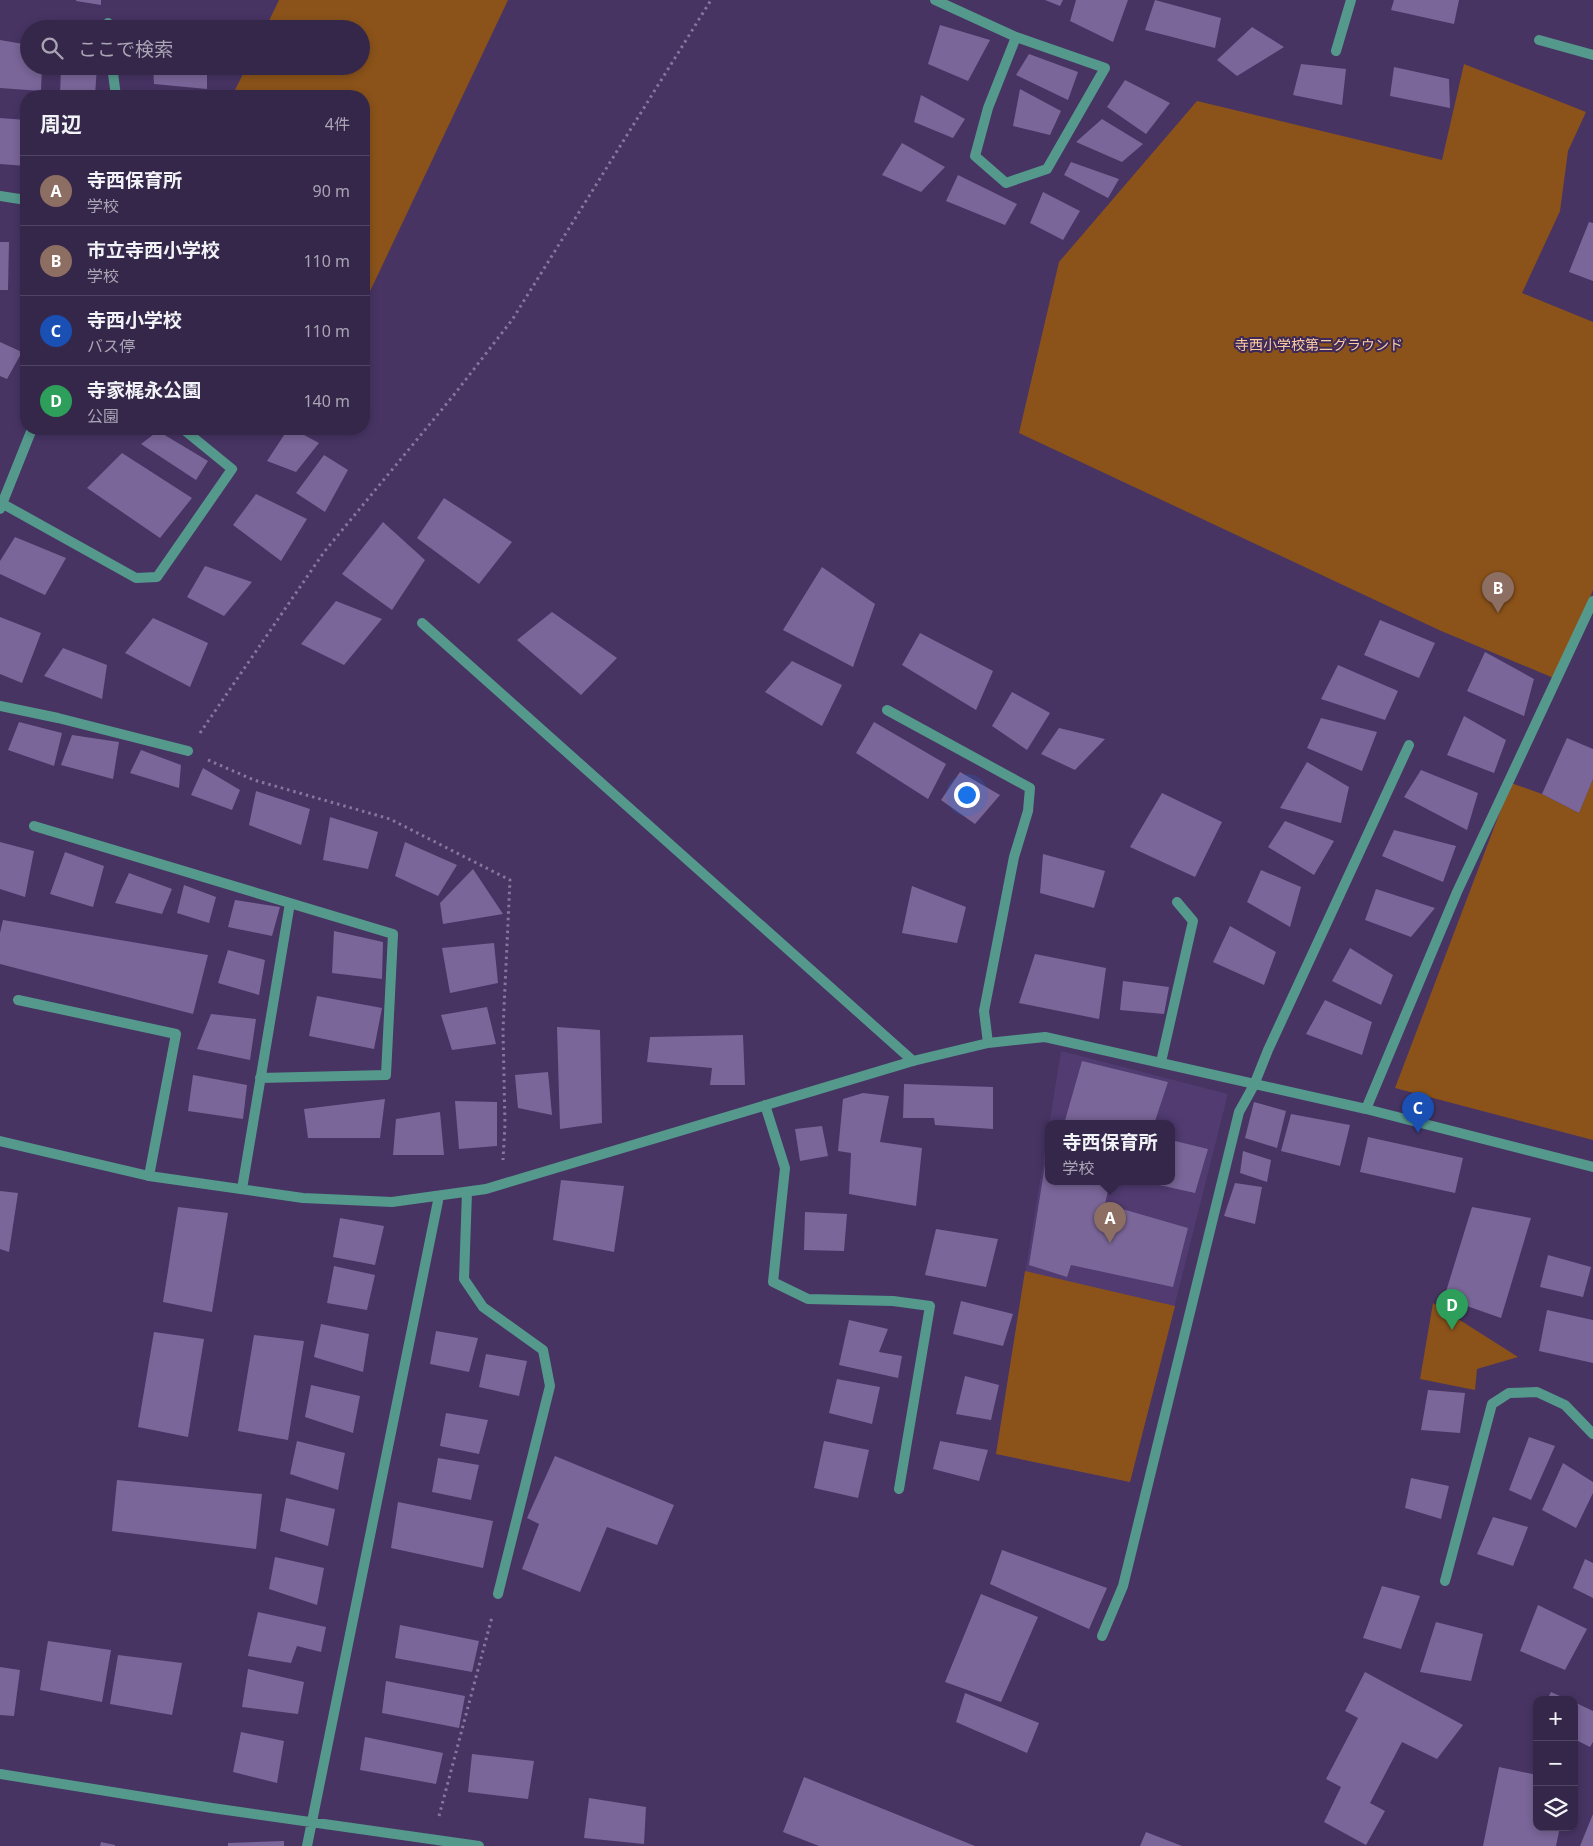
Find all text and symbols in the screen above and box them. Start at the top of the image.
search box [20,20,370,75]
icon: search [38,34,66,62]
text: ここで検索 [78,36,173,62]
text: 周辺 [40,110,82,138]
text: 4件 [325,113,350,135]
text: 寺西保育所 [87,167,182,193]
text: A [50,180,62,202]
text: 90 m [313,180,350,202]
text: 学校 [87,195,119,217]
text: 市立寺西小学校 [87,237,220,263]
text: B [51,250,61,272]
text: 110 m [303,250,350,272]
text: 学校 [87,265,119,287]
text: 寺西小学校 [87,307,182,333]
text: C [51,320,61,342]
text: 110 m [303,320,350,342]
text: バス停 [87,335,135,357]
park label: 寺西小学校第二グラウンド [1235,335,1403,354]
text: 寺家梶永公園 [87,377,201,403]
text: D [50,390,62,412]
text: 140 m [303,390,350,412]
text: 公園 [87,405,119,427]
pin: B [1482,572,1514,613]
your location [954,782,980,808]
pin: C [1402,1092,1434,1133]
popup [1045,1120,1175,1185]
text: 寺西保育所 [1062,1129,1158,1155]
text: 学校 [1062,1157,1095,1179]
pin: A [1094,1202,1126,1243]
pin: D [1436,1289,1468,1330]
map controls [1533,1696,1578,1831]
button: + [1533,1696,1578,1741]
button: − [1533,1741,1578,1786]
button: layers [1533,1786,1578,1831]

